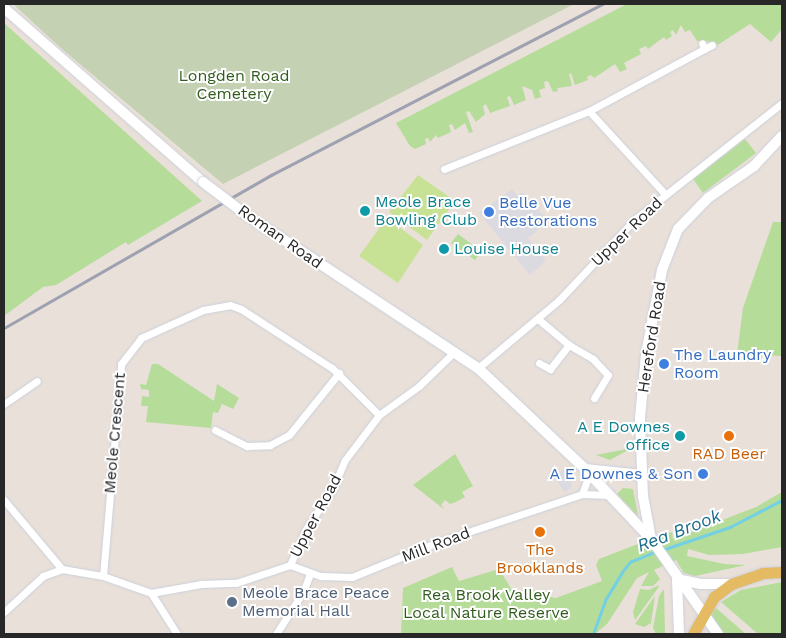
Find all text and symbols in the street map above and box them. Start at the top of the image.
park label: Longden Road Cemetery [178,66,290,104]
place label: Meole Brace Bowling Club [375,192,477,230]
place label: Belle Vue Restorations [499,193,597,231]
street label: Upper Road [587,193,667,271]
street label: Roman Road [234,201,326,273]
marker: Meole Brace Bowling Club [359,205,371,217]
marker: Belle Vue Restorations [483,206,495,218]
place label: Louise House [454,239,559,259]
marker: Louise House [438,243,450,255]
street label: Hereford Road [634,280,670,394]
place label: The Laundry Room [674,345,771,383]
marker: The Laundry Room [658,358,670,370]
street label: Meole Crescent [100,372,130,494]
place label: A E Downes office [576,417,670,455]
marker: A E Downes office [674,430,686,442]
marker: RAD Beer [723,430,735,442]
place label: RAD Beer [692,444,766,464]
place label: A E Downes & Son [549,464,693,484]
marker: A E Downes & Son [697,468,709,480]
street label: Upper Road [286,471,346,561]
water label: Rea Brook [634,505,724,557]
street label: Mill Road [399,523,473,567]
marker: The Brooklands [534,526,546,538]
place label: The Brooklands [496,540,584,578]
place label: Meole Brace Peace Memorial Hall [242,583,390,621]
park label: Rea Brook Valley Local Nature Reserve [403,585,569,623]
marker: Meole Brace Peace Memorial Hall [226,596,238,608]

